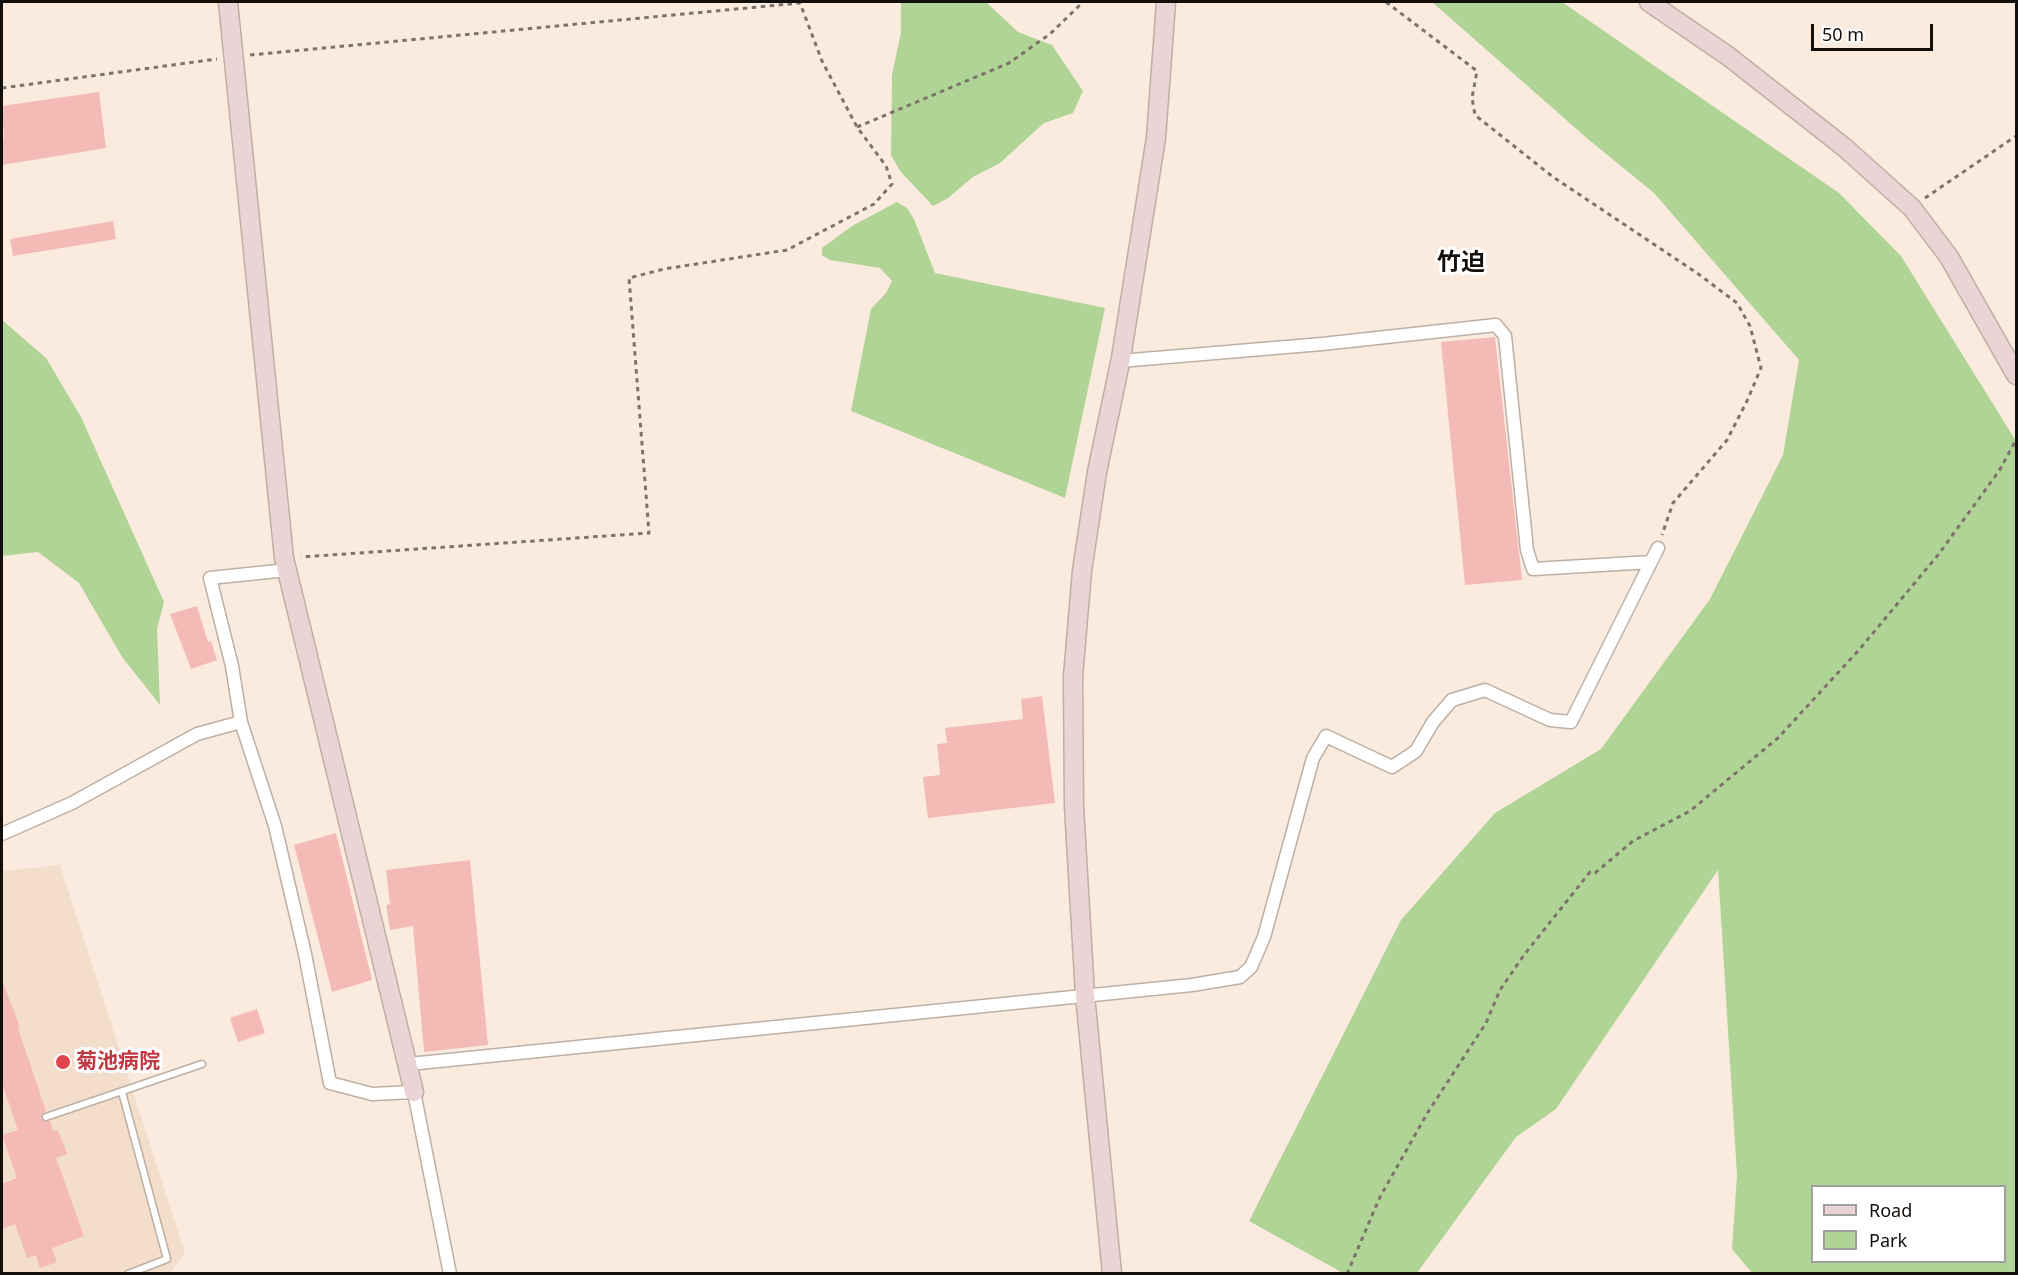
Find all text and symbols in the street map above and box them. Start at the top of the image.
scale bar [1814,12,1936,50]
text: 50 m [1822,22,1864,46]
district label: 竹迫 [1437,249,1485,277]
place label: 菊池病院 [76,1049,160,1075]
marker: 菊池病院 [54,1053,72,1071]
legend [1811,1185,2006,1263]
text: Road [1869,1198,1912,1222]
text: Park [1869,1228,1907,1252]

